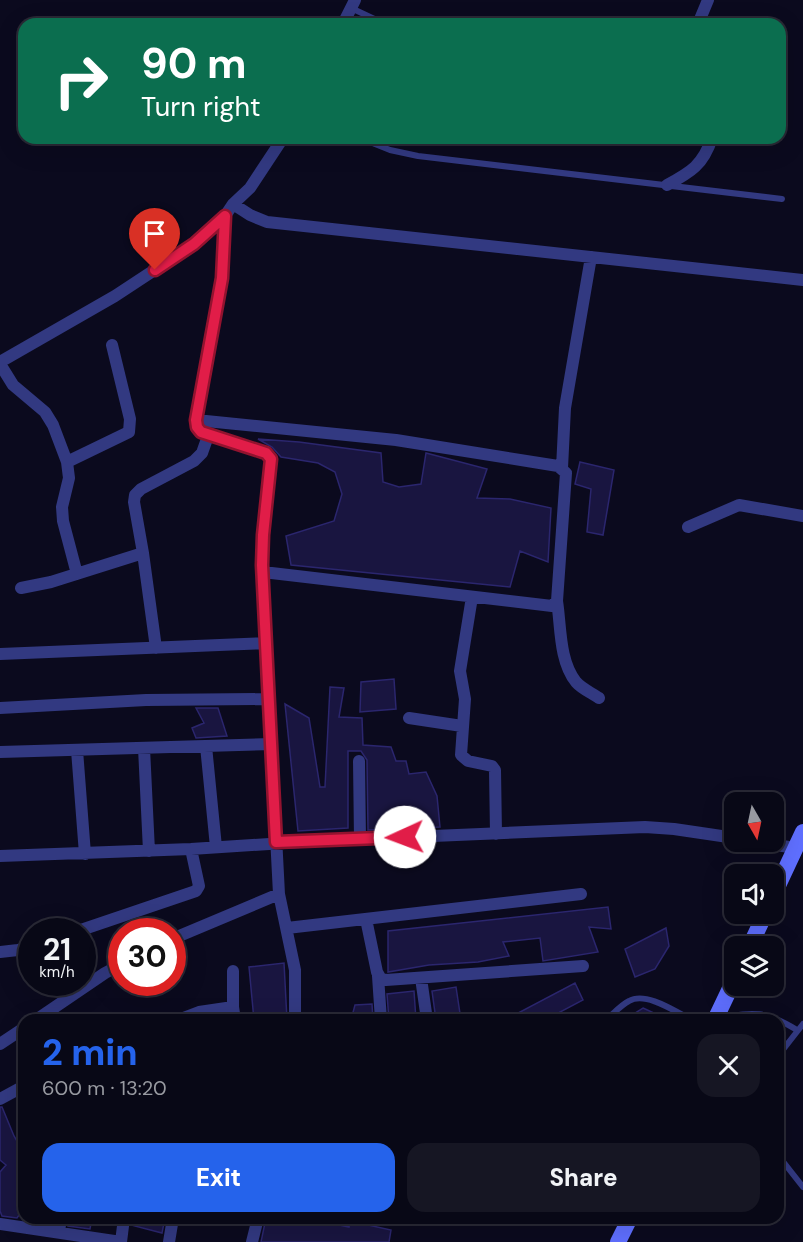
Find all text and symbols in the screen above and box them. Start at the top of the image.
text: 90 m [141,36,247,91]
icon: right [42,42,120,120]
text: Turn right [141,89,261,124]
pin [129,208,180,270]
icon: arrive [138,217,171,250]
north arrow [724,792,784,852]
map controls [724,792,784,996]
position arrow [373,805,437,869]
button: sound [724,864,784,924]
speed limit sign: 30 [108,918,186,996]
text: 21 [43,930,71,969]
button: layers [724,936,784,996]
text: km/h [39,962,75,982]
text: 2 min [42,1029,138,1076]
button: close [697,1034,760,1097]
text: 600 m · 13:20 [42,1075,167,1101]
button: Exit [42,1143,395,1212]
button: Share [407,1143,760,1212]

